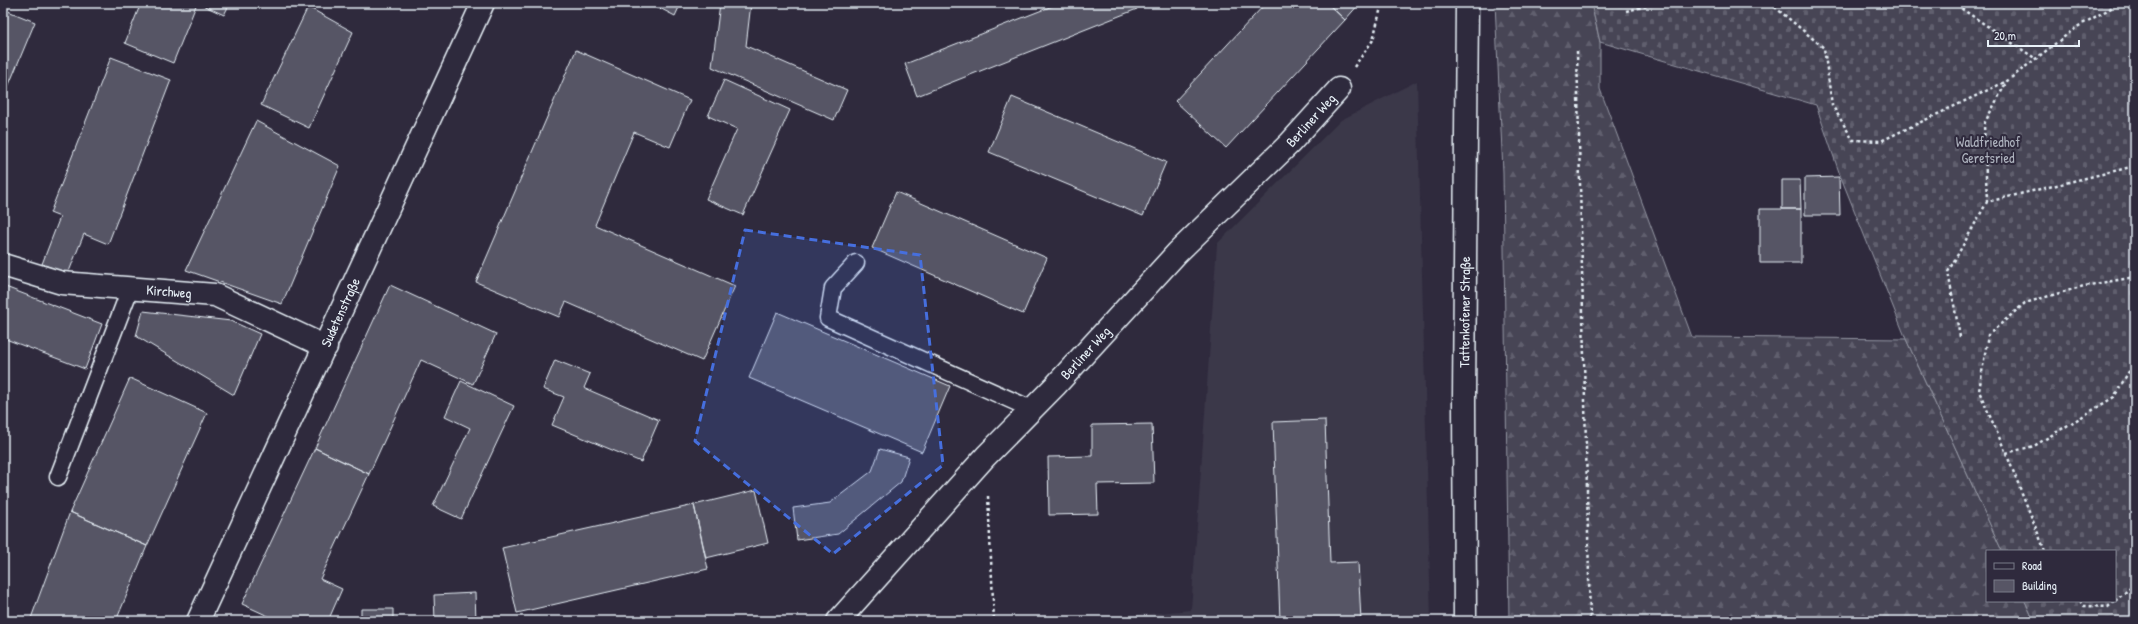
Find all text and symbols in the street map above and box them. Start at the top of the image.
scale bar [1988,22,2079,48]
text: 20 m [1994,27,2016,44]
street label: Berliner Weg [1281,89,1340,151]
park label: Waldfriedhof Geretsried [1956,132,2020,167]
street label: Tattenkofener Straße [1454,256,1475,368]
street label: Sudetenstraße [316,274,364,350]
street label: Kirchweg [146,280,192,303]
street label: Berliner Weg [1056,322,1115,383]
legend [1986,550,2116,602]
text: Road [2022,557,2042,574]
text: Building [2022,577,2057,594]

